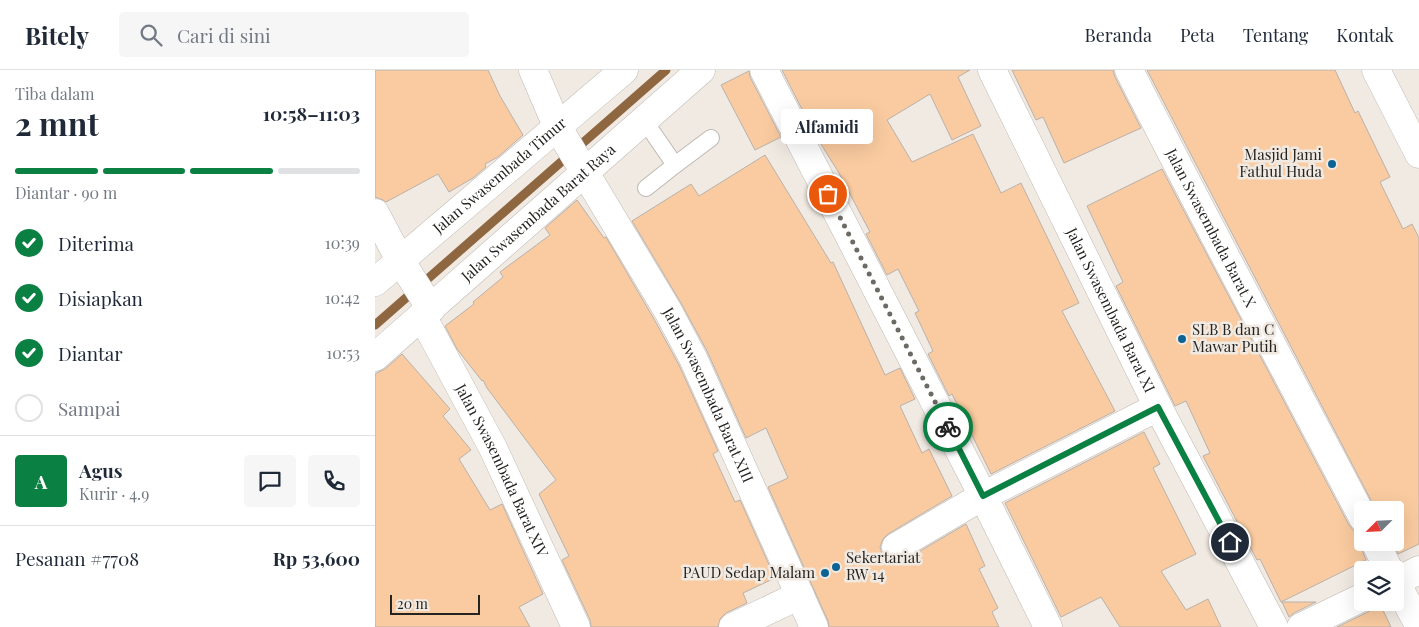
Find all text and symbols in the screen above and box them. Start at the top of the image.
search box [119,12,469,57]
text: Bitely [25,19,89,51]
icon: search [137,21,165,49]
text: Cari di sini [177,22,271,48]
text: Beranda [1084,23,1152,47]
text: Peta [1180,23,1215,47]
text: Tentang [1243,23,1308,47]
text: Kontak [1336,23,1394,47]
text: Tiba dalam [15,83,94,104]
text: 10:58–11:03 [263,100,360,126]
text: 2 mnt [15,101,99,144]
callout: Alfamidi [782,109,874,144]
street label: Jalan Swasembada Timur [428,112,570,238]
text: Alfamidi [795,116,859,137]
street label: Jalan Swasembada Barat Raya [456,139,620,286]
street label: Jalan Swasembada Barat X [1162,144,1261,311]
place label: Masjid Jami Fathul Huda [1239,144,1323,181]
marker: Masjid Jami Fathul Huda [1326,158,1338,170]
pin [807,173,849,215]
icon: bag [814,180,842,208]
text: Diantar · 90 m [15,182,117,203]
street label: Jalan Swasembada Barat XI [1062,223,1160,396]
icon: check [15,229,43,257]
text: Diterima [58,230,134,256]
text: 10:39 [325,232,360,253]
icon: check [15,284,43,312]
text: Disiapkan [58,285,143,311]
text: 10:42 [325,287,360,308]
street label: Jalan Swasembada Barat XIII [659,302,759,486]
place label: SLB B dan C Mawar Putih [1192,319,1278,356]
marker: SLB B dan C Mawar Putih [1176,333,1188,345]
icon: check [15,339,43,367]
text: Diantar [58,340,123,366]
text: 10:53 [326,342,360,363]
street label: Jalan Swasembada Barat XIV [451,379,553,561]
text: Sampai [58,395,121,421]
courier [923,402,973,452]
icon: bike [934,413,962,441]
button: chat [244,455,296,507]
button: phone [308,455,360,507]
text: Agus [79,457,122,483]
text: A [35,468,47,494]
text: Kurir · 4.9 [79,483,149,504]
north arrow [1354,501,1404,551]
map controls [1354,501,1404,611]
pin [1209,521,1251,563]
icon: home [1216,528,1244,556]
text: Pesanan #7708 [15,545,139,571]
text: Rp 53,600 [273,545,360,571]
place label: Sekertariat RW 14 [846,547,921,584]
marker: Sekertariat RW 14 [830,561,842,573]
button: layers [1354,561,1404,611]
place label: PAUD Sedap Malam [683,562,816,582]
marker: PAUD Sedap Malam [819,567,831,579]
scale bar [390,592,480,615]
text: 20 m [397,594,428,613]

